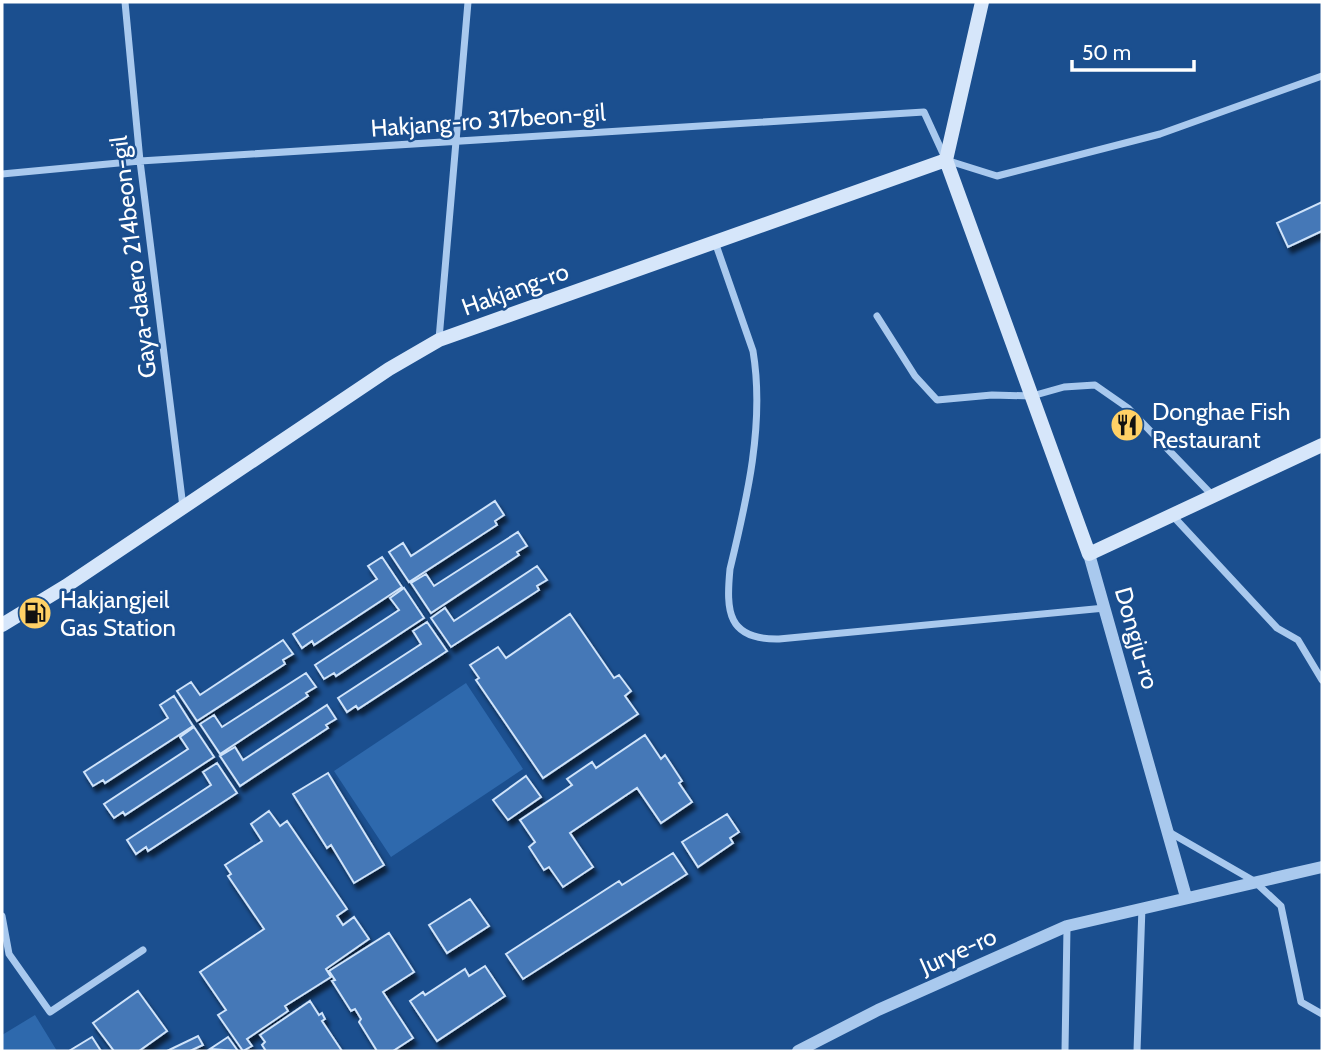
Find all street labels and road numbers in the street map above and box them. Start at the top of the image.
street label: Hakjang-ro 317beon-gil [370,97,607,143]
street label: Gaya-daero 214beon-gil [104,134,162,380]
street label: Hakjang-ro [458,256,572,322]
street label: Dongju-ro [1109,584,1165,692]
street label: Jurye-ro [914,921,1001,981]

